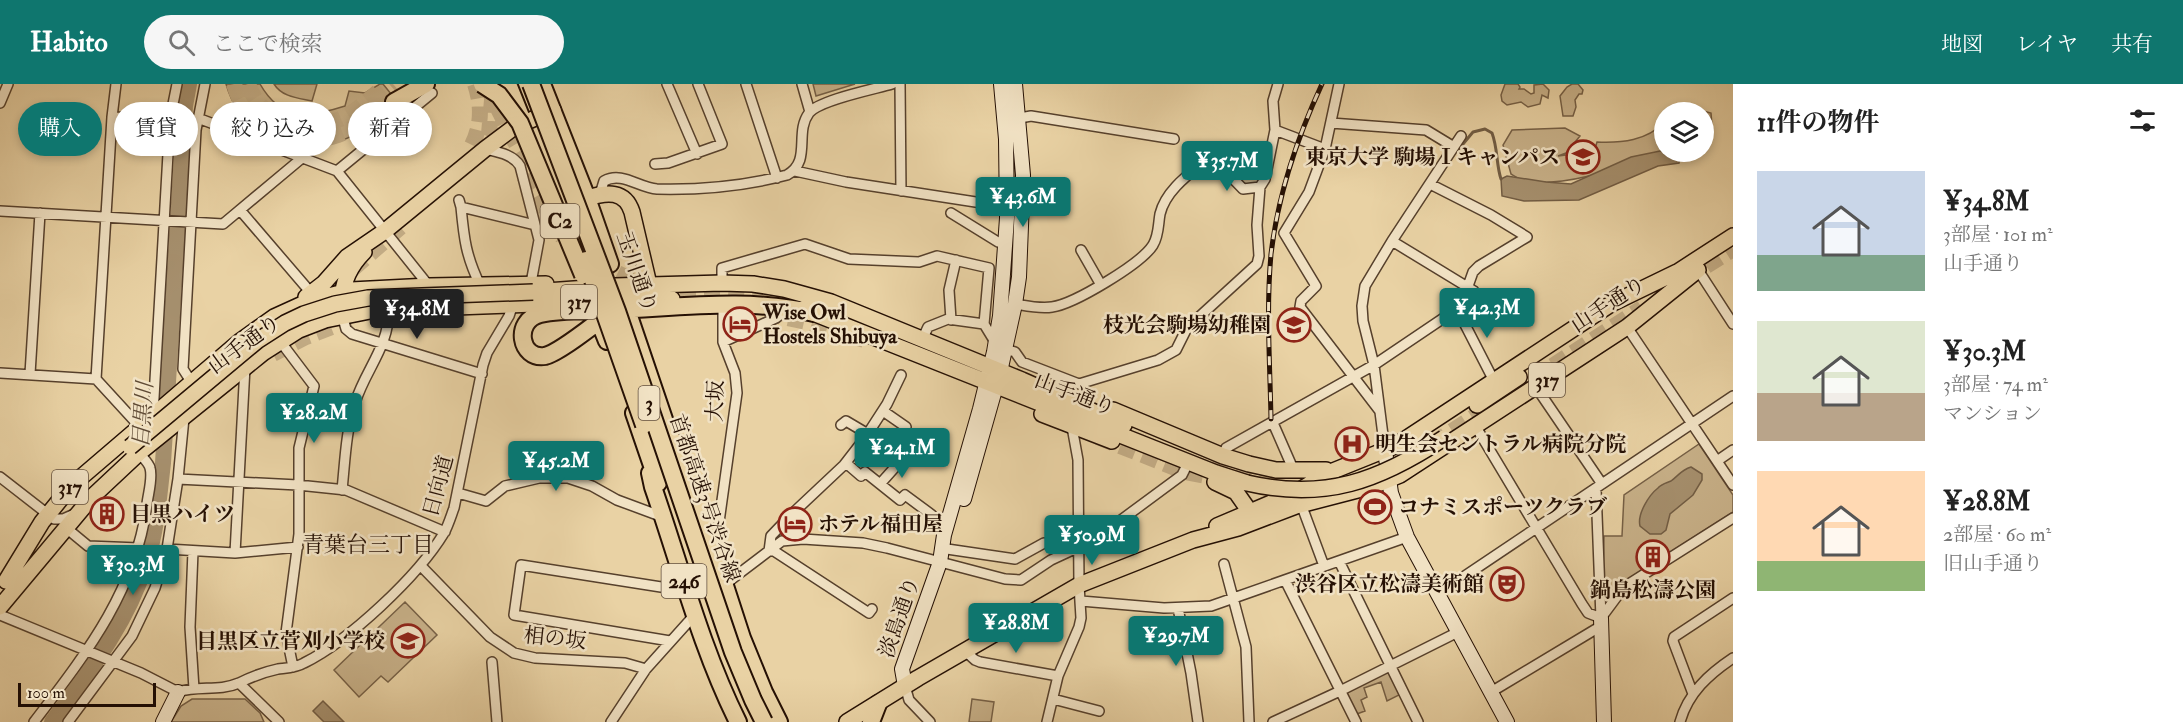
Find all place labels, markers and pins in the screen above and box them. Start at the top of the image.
school or university icon: 東京大学 駒場Ⅰキャンパス [1565,139,1601,175]
pin: ¥35.7M [1178,141,1276,192]
place label: 東京大学 駒場Ⅰキャンパス [1305,144,1560,171]
pin: ¥43.6M [974,177,1072,228]
pin: ¥42.3M [1438,288,1536,339]
pin: ¥34.8M [368,289,466,340]
place label: Wise Owl Hostels Shibuya [762,299,898,350]
hotel icon: Wise Owl Hostels Shibuya [722,306,758,342]
school or university icon: 枝光会駒場幼稚園 [1276,307,1312,343]
place label: 枝光会駒場幼稚園 [1103,312,1271,339]
pin: ¥28.2M [265,393,363,444]
hospital icon: 明生会セントラル病院分院 [1334,426,1370,462]
pin: ¥24.1M [853,428,951,479]
place label: 明生会セントラル病院分院 [1375,431,1626,458]
pin: ¥45.2M [507,441,605,492]
sports icon: コナミスポーツクラブ [1357,489,1393,525]
place label: コナミスポーツクラブ [1398,494,1607,521]
building icon: 目黒ハイツ [89,496,125,532]
place label: 目黒ハイツ [130,501,235,528]
hotel icon: ホテル福田屋 [777,506,813,542]
place label: ホテル福田屋 [818,511,943,538]
pin: ¥50.9M [1043,515,1141,566]
building icon: 鍋島松濤公園 [1635,539,1671,575]
pin: ¥30.3M [84,545,182,596]
theatre icon: 渋谷区立松濤美術館 [1489,566,1525,602]
place label: 渋谷区立松濤美術館 [1295,571,1484,598]
place label: 鍋島松濤公園 [1590,577,1716,604]
pin: ¥28.8M [967,603,1065,654]
pin: ¥29.7M [1127,616,1225,667]
school or university icon: 目黒区立菅刈小学校 [390,623,426,659]
place label: 目黒区立菅刈小学校 [196,628,385,655]

